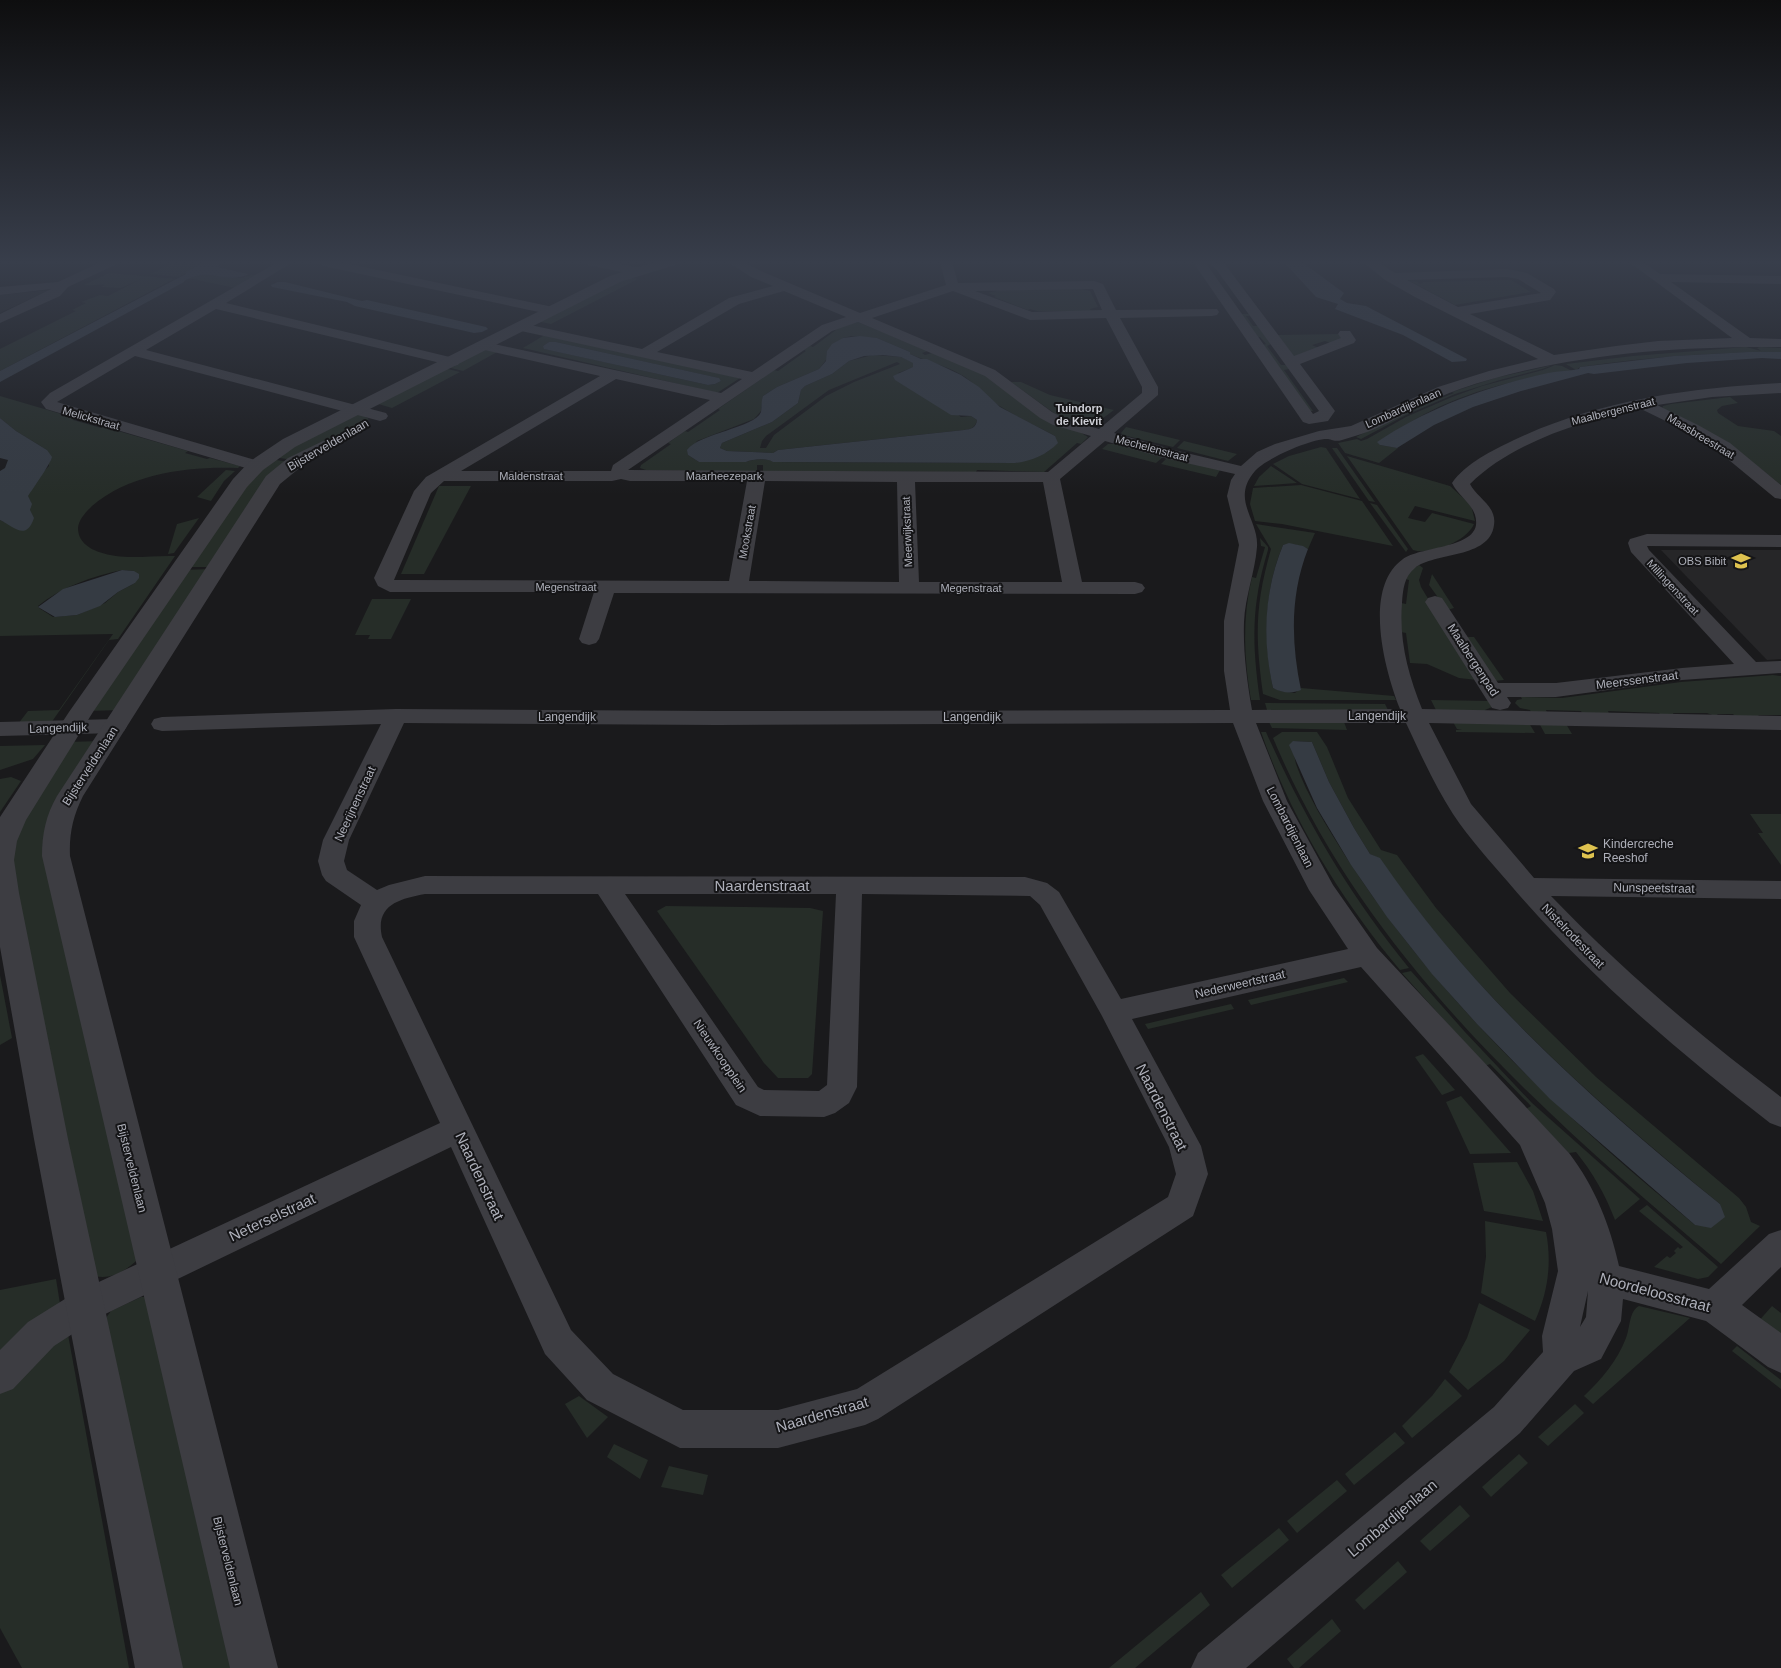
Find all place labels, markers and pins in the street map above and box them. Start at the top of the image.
school or university icon: OBS Bibit [1730,550,1752,572]
place label: OBS Bibit [1678,555,1726,567]
place label: Kindercreche Reeshof [1603,837,1674,865]
school or university icon: Kindercreche Reeshof [1577,840,1599,862]

